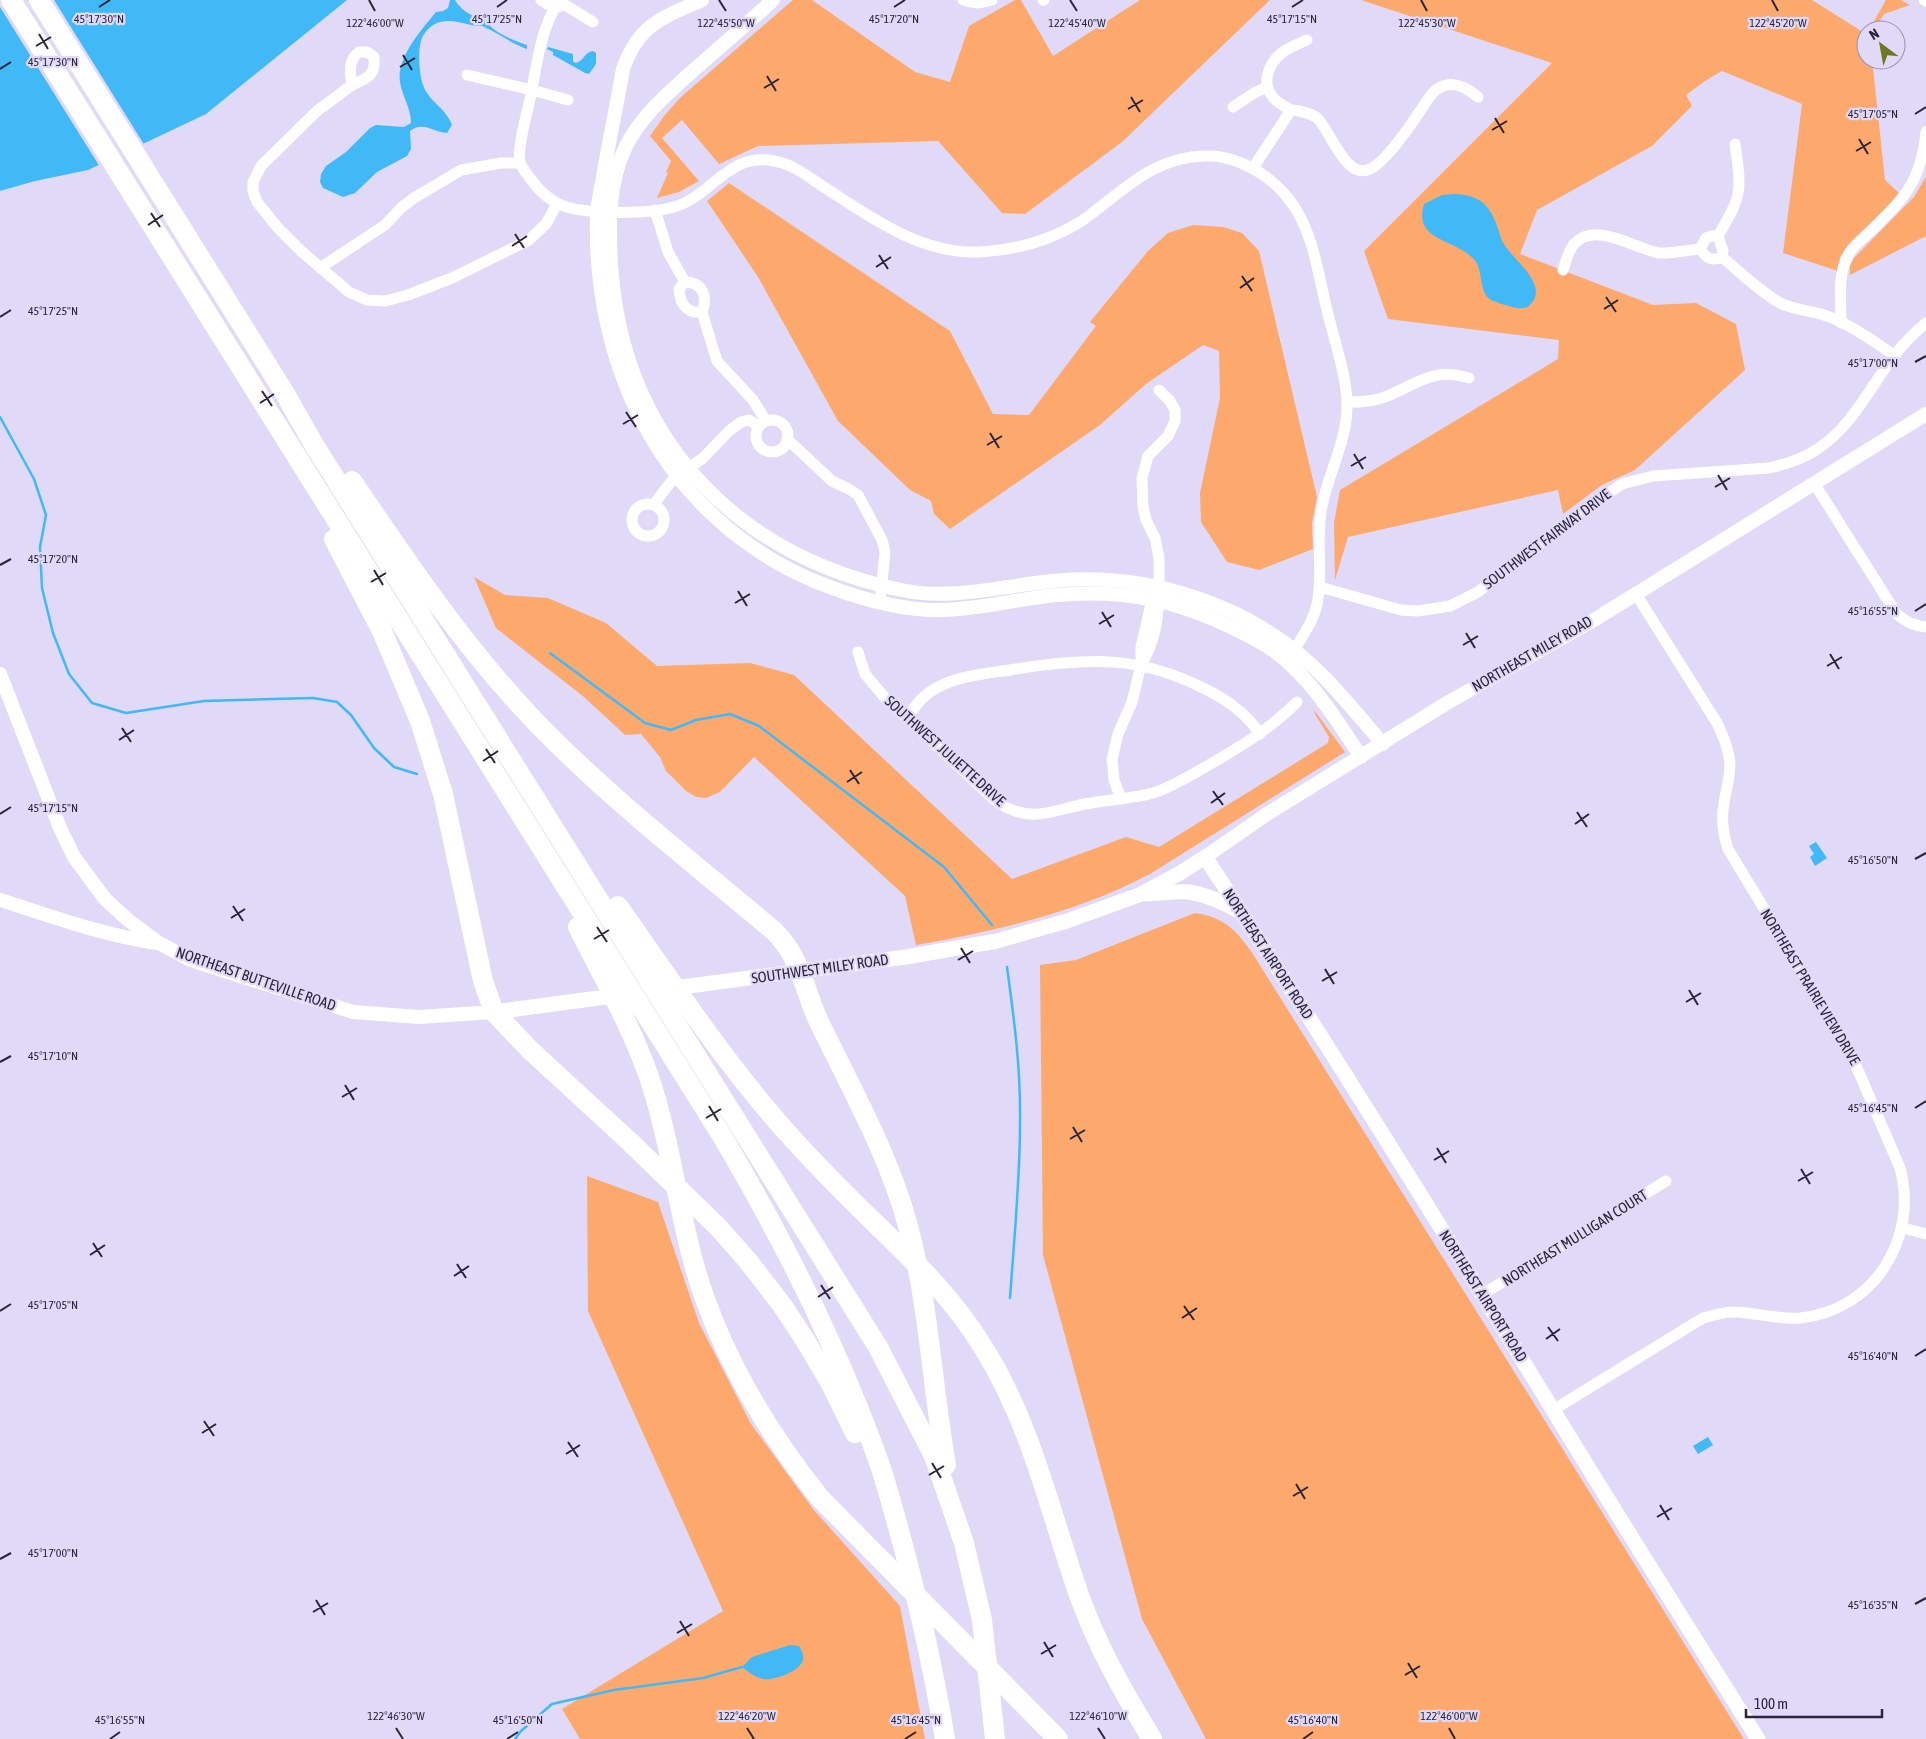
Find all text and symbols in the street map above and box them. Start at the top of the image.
text: 45°17'30"N [74,12,124,26]
text: 45°17'25"N [472,12,522,26]
text: 45°17'20"N [869,12,919,26]
text: 45°17'15"N [1267,12,1317,26]
text: 122°46'00"W [346,16,404,30]
text: 122°45'50"W [697,16,755,30]
text: 122°45'40"W [1048,16,1106,30]
text: 122°45'30"W [1398,16,1456,30]
text: 122°45'20"W [1749,16,1807,30]
north arrow [1856,20,1906,70]
text: N [1866,25,1882,43]
text: 45°17'30"N [28,55,78,69]
text: 45°17'05"N [1848,107,1898,121]
text: 45°17'25"N [28,304,78,318]
text: 45°17'00"N [1848,356,1898,370]
street label: SOUTHWEST FAIRWAY DRIVE [1480,485,1614,592]
text: 45°17'20"N [28,552,78,566]
text: 45°16'55"N [1848,604,1898,618]
street label: NORTHEAST MILEY ROAD [1469,612,1595,695]
street label: SOUTHWEST JULIETTE DRIVE [882,692,1010,810]
text: 45°17'15"N [28,801,78,815]
text: 45°16'50"N [1848,853,1898,867]
street label: NORTHEAST AIRPORT ROAD [1220,885,1317,1022]
street label: NORTHEAST PRAIRIE VIEW DRIVE [1757,906,1864,1068]
street label: NORTHEAST BUTTEVILLE ROAD [174,943,338,1014]
street label: SOUTHWEST MILEY ROAD [750,950,889,987]
text: 45°17'10"N [28,1049,78,1063]
text: 45°16'45"N [1848,1101,1898,1115]
street label: NORTHEAST MULLIGAN COURT [1499,1186,1651,1289]
street label: NORTHEAST AIRPORT ROAD [1436,1227,1531,1365]
text: 45°17'05"N [28,1298,78,1312]
text: 45°16'40"N [1848,1349,1898,1363]
text: 45°17'00"N [28,1546,78,1560]
text: 45°16'35"N [1848,1598,1898,1612]
scale bar [1746,1686,1882,1718]
text: 100 m [1754,1695,1788,1712]
text: 122°46'30"W [367,1709,425,1723]
text: 122°46'20"W [718,1709,776,1723]
text: 122°46'10"W [1069,1709,1127,1723]
text: 122°46'00"W [1420,1709,1478,1723]
text: 45°16'55"N [95,1713,145,1727]
text: 45°16'50"N [493,1713,543,1727]
text: 45°16'45"N [891,1713,941,1727]
text: 45°16'40"N [1288,1713,1338,1727]

